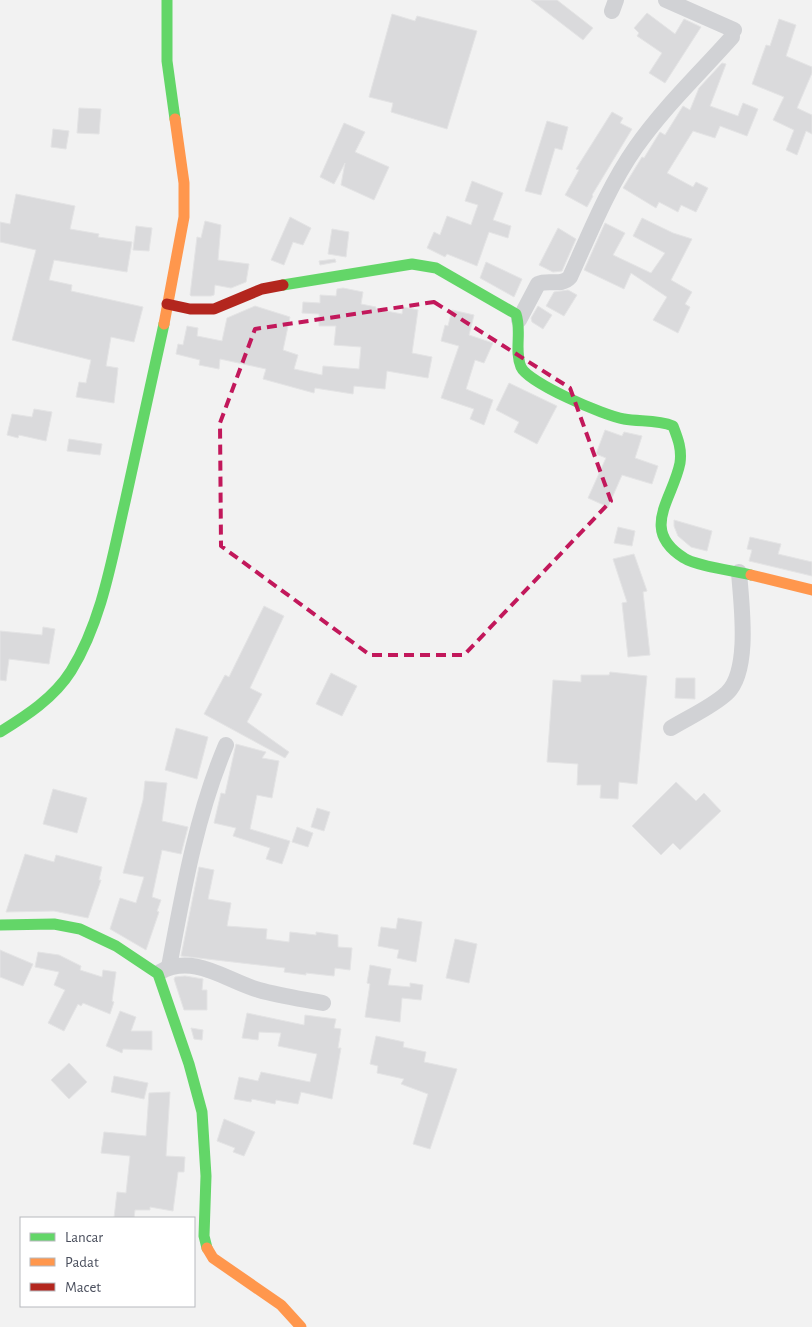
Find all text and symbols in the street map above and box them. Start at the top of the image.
legend [20,1217,195,1307]
text: Lancar [65,1230,103,1245]
text: Padat [65,1255,99,1270]
text: Macet [65,1280,101,1295]

